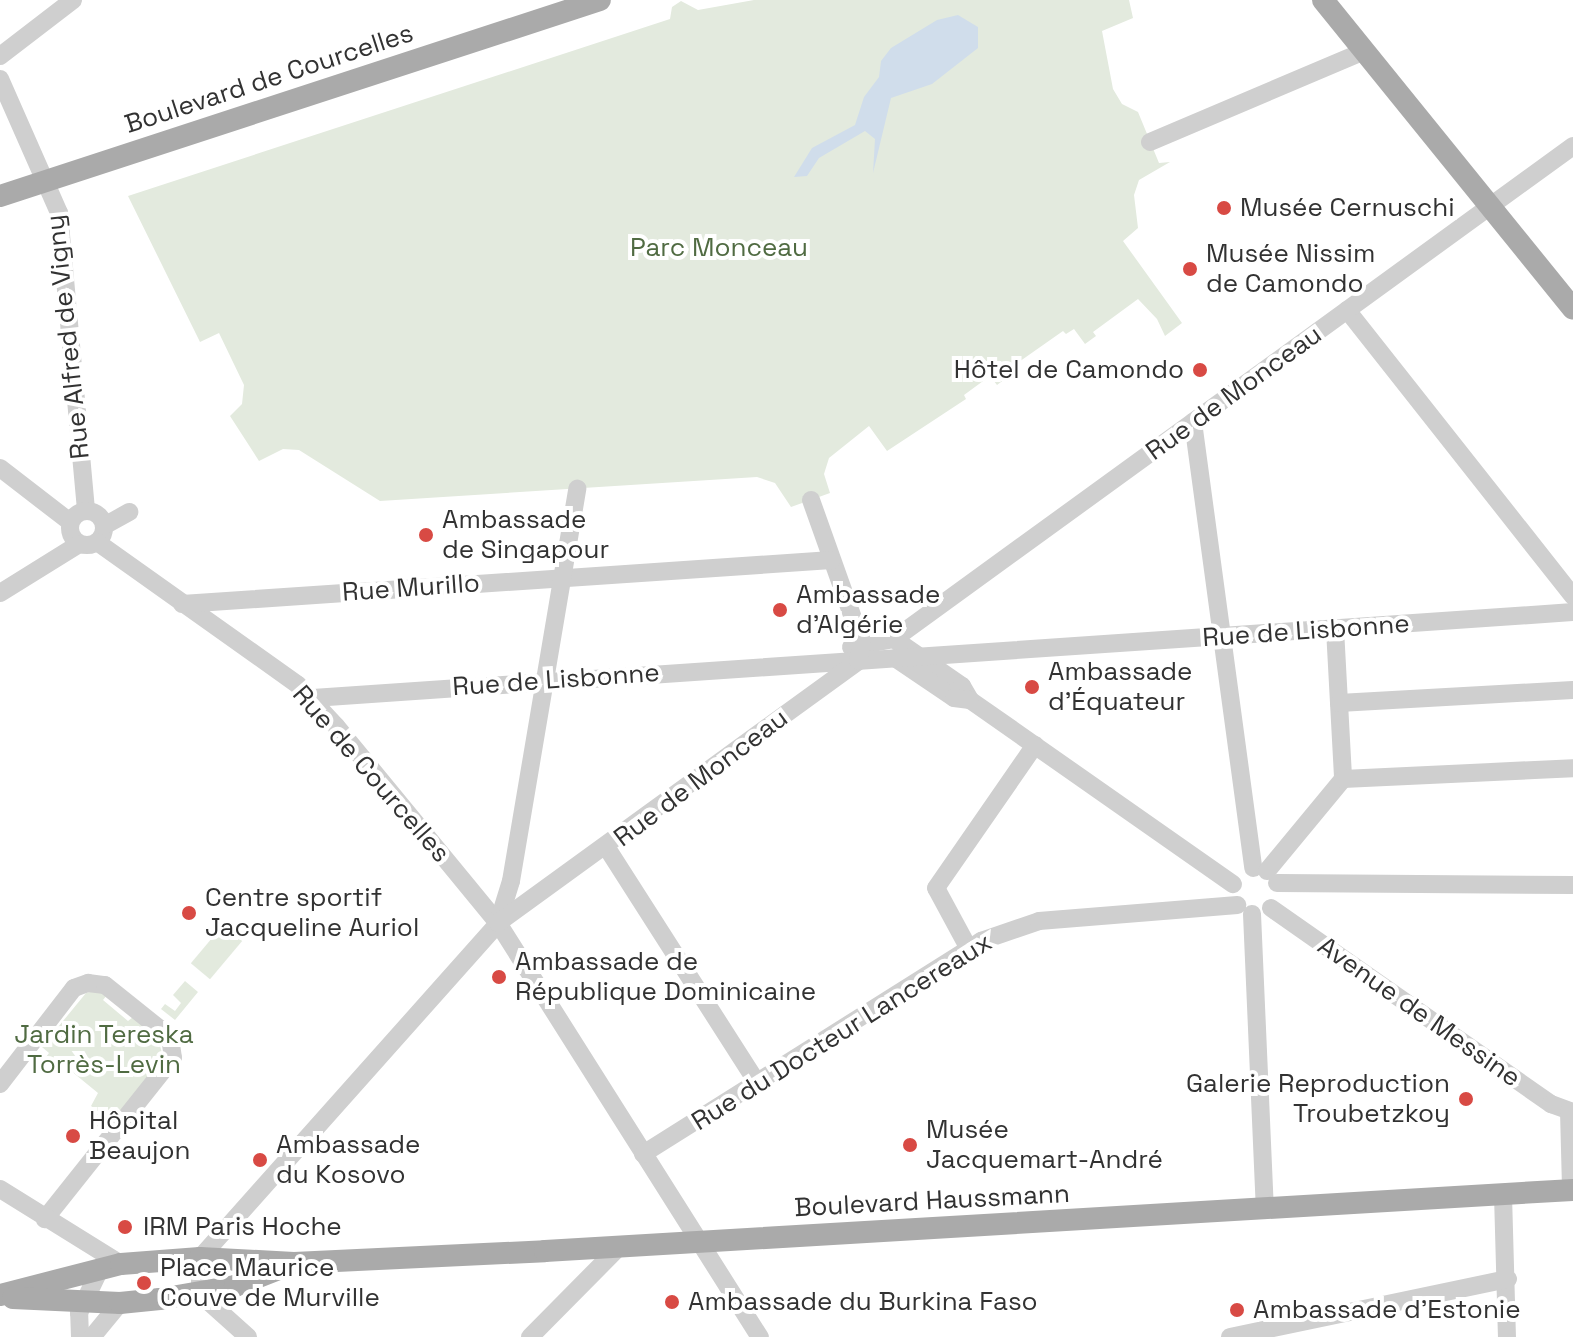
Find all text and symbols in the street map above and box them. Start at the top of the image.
street label: Boulevard de Courcelles [121,18,417,140]
place label: Musée Cernuschi [1240,192,1455,224]
marker: Musée Cernuschi [1215,199,1233,217]
street label: Rue Alfred de Vigny [40,213,96,461]
park label: Parc Monceau [630,232,808,264]
place label: Musée Nissim de Camondo [1206,238,1375,300]
marker: Musée Nissim de Camondo [1181,260,1199,278]
street label: Rue de Monceau [1140,319,1328,467]
place label: Hôtel de Camondo [954,354,1184,386]
marker: Hôtel de Camondo [1191,361,1209,379]
place label: Ambassade de Singapour [442,504,609,566]
marker: Ambassade de Singapour [417,526,435,544]
street label: Rue Murillo [341,568,481,608]
place label: Ambassade d'Algérie [796,579,940,640]
marker: Ambassade d'Algérie [771,601,789,619]
street label: Rue de Lisbonne [1201,608,1411,654]
place label: Ambassade d'Équateur [1048,656,1192,718]
street label: Rue de Lisbonne [451,657,661,703]
marker: Ambassade d'Équateur [1023,678,1041,696]
street label: Rue de Courcelles [286,679,456,869]
street label: Rue de Monceau [608,703,794,853]
place label: Centre sportif Jacqueline Auriol [205,882,420,944]
marker: Centre sportif Jacqueline Auriol [180,904,198,922]
street label: Rue du Docteur Lancereaux [686,927,998,1137]
street label: Avenue de Messine [1312,930,1526,1094]
place label: Ambassade de République Dominicaine [515,946,816,1008]
marker: Ambassade de République Dominicaine [490,968,508,986]
park label: Jardin Tereska Torrès-Levin [14,1019,194,1080]
place label: Galerie Reproduction Troubetzkoy [1186,1068,1450,1130]
marker: Galerie Reproduction Troubetzkoy [1457,1090,1475,1108]
place label: Hôpital Beaujon [89,1105,191,1166]
place label: Musée Jacquemart-André [926,1114,1163,1176]
marker: Hôpital Beaujon [64,1127,82,1145]
place label: Ambassade du Kosovo [276,1129,420,1190]
marker: Musée Jacquemart-André [901,1136,919,1154]
marker: Ambassade du Kosovo [251,1151,269,1169]
street label: Boulevard Haussmann [793,1178,1071,1224]
place label: IRM Paris Hoche [143,1211,342,1243]
marker: IRM Paris Hoche [114,1216,136,1238]
place label: Place Maurice Couve de Murville [160,1252,380,1314]
marker: Place Maurice Couve de Murville [135,1274,153,1292]
place label: Ambassade du Burkina Faso [688,1286,1038,1318]
marker: Ambassade du Burkina Faso [663,1293,681,1311]
place label: Ambassade d'Estonie [1253,1294,1521,1326]
marker: Ambassade d'Estonie [1228,1301,1246,1319]

